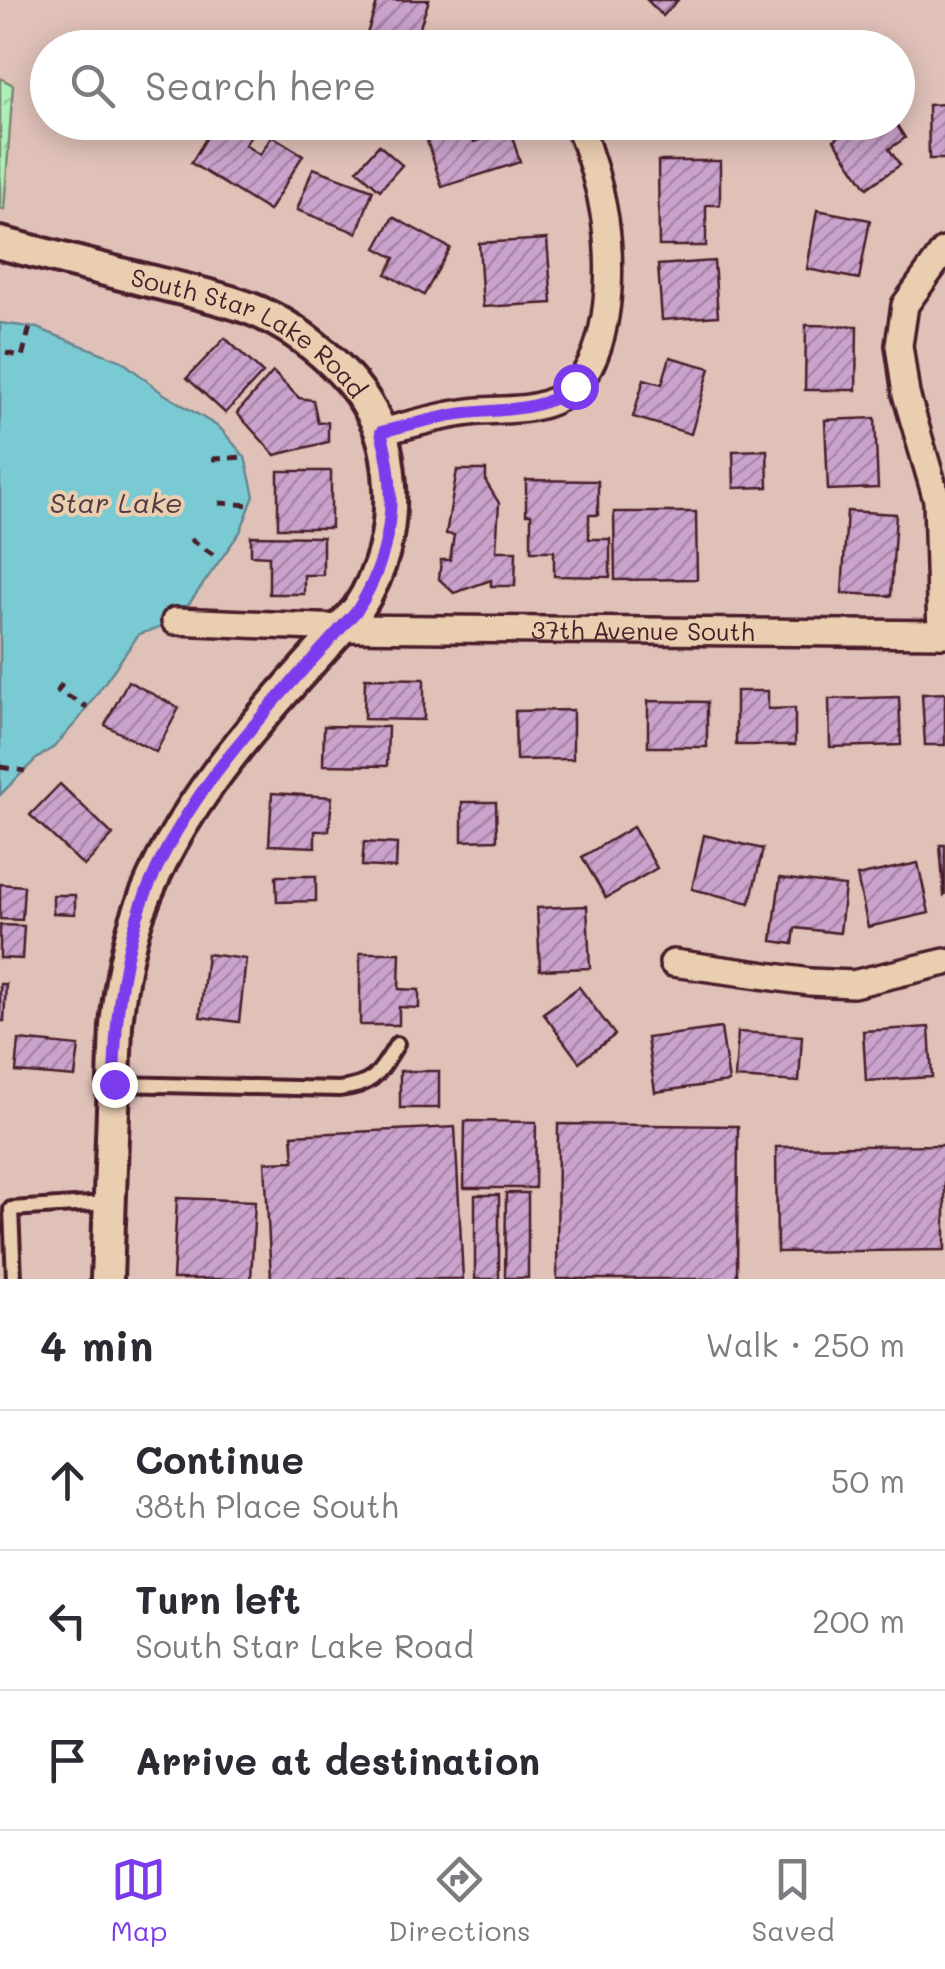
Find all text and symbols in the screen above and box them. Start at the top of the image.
search box [30,30,915,140]
icon: search [65,58,120,113]
text: Search here [145,60,376,110]
street label: South Star Lake Road [128,260,374,404]
route start [553,364,599,410]
water label: Star Lake [50,484,182,520]
street label: 37th Avenue South [531,613,755,647]
route end [92,1062,138,1108]
text: 4 min [40,1317,153,1372]
text: Walk · 250 m [706,1323,905,1365]
text: Continue [135,1434,304,1484]
icon: ahead [40,1453,95,1508]
text: 50 m [831,1459,905,1501]
text: 38th Place South [135,1484,399,1526]
text: Turn left [135,1574,301,1624]
icon: left [40,1593,95,1648]
text: 200 m [812,1599,905,1641]
text: South Star Lake Road [135,1624,474,1666]
icon: arrive [40,1733,95,1788]
text: Arrive at destination [135,1735,540,1785]
tab: Map [110,1852,167,1948]
tab: Directions [388,1852,531,1948]
tab: Saved [751,1852,835,1948]

